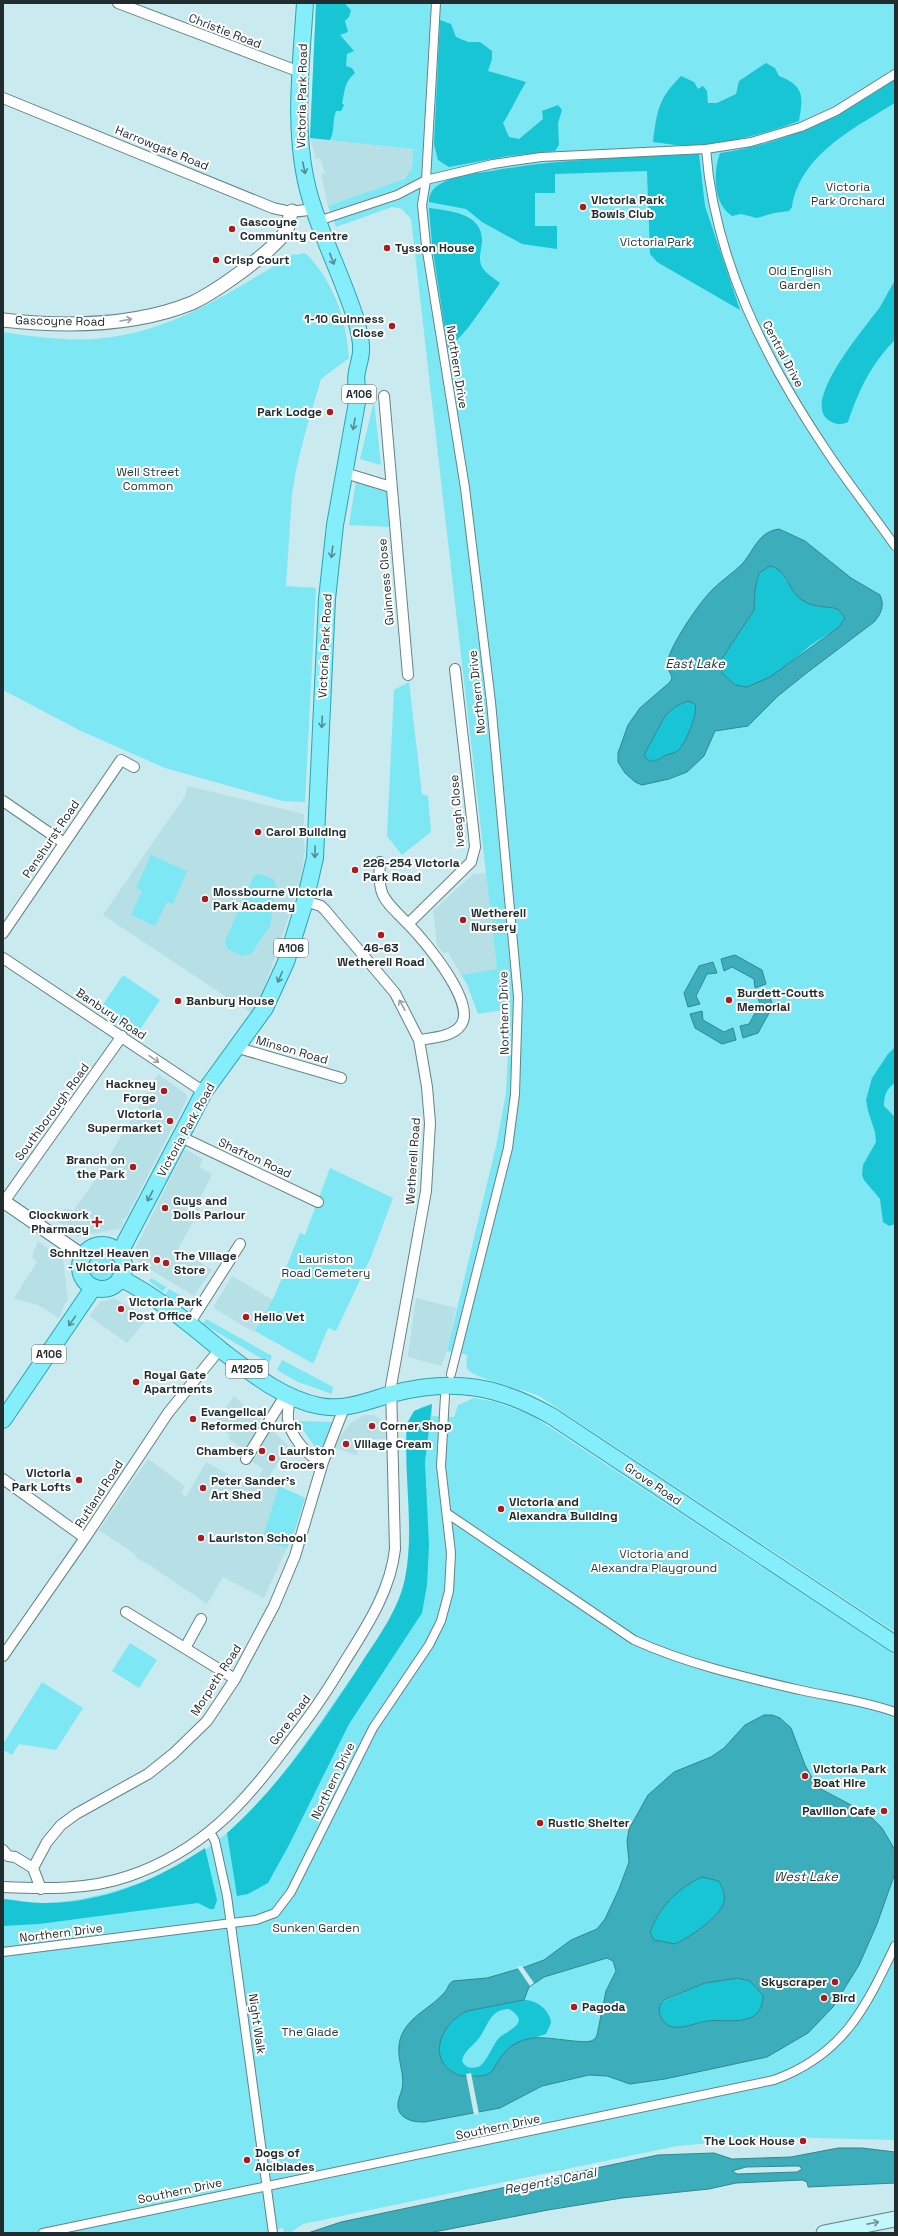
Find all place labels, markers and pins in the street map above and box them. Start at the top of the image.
place label: Victoria Park Bowls Club [591,192,665,222]
marker: Victoria Park Bowls Club [578,202,588,212]
place label: Gascoyne Community Centre [240,214,348,244]
marker: Gascoyne Community Centre [227,224,237,234]
place label: Tysson House [395,240,475,256]
marker: Tysson House [382,243,392,253]
place label: Crisp Court [224,252,289,268]
marker: Crisp Court [211,255,221,265]
place label: 1-10 Guinness Close [304,311,384,341]
marker: 1-10 Guinness Close [387,321,397,331]
place label: Park Lodge [257,404,322,420]
marker: Park Lodge [325,407,335,417]
place label: Carol Building [266,824,346,840]
marker: Carol Building [253,827,263,837]
place label: 226-254 Victoria Park Road [363,855,460,885]
marker: 226-254 Victoria Park Road [350,865,360,875]
place label: Mossbourne Victoria Park Academy [213,884,333,914]
marker: Mossbourne Victoria Park Academy [200,894,210,904]
place label: Wetherell Nursery [471,905,526,935]
marker: Wetherell Nursery [458,915,468,925]
marker: 46-63 Wetherell Road [376,930,386,940]
place label: 46-63 Wetherell Road [337,940,425,970]
place label: Burdett-Coutts Memorial [737,985,824,1015]
place label: Banbury House [186,993,274,1009]
marker: Burdett-Coutts Memorial [724,995,734,1005]
marker: Banbury House [173,996,183,1006]
place label: Hackney Forge [106,1076,156,1106]
marker: Hackney Forge [159,1086,169,1096]
place label: Victoria Supermarket [87,1106,162,1136]
marker: Victoria Supermarket [165,1116,175,1126]
place label: Branch on the Park [66,1152,125,1182]
marker: Branch on the Park [128,1162,138,1172]
place label: Guys and Dolls Parlour [173,1193,246,1223]
marker: Guys and Dolls Parlour [160,1203,170,1213]
place label: Clockwork Pharmacy [29,1207,89,1237]
marker: Clockwork Pharmacy [92,1217,102,1227]
place label: Schnitzel Heaven - Victoria Park [50,1245,149,1275]
place label: The Village Store [174,1248,237,1278]
marker: Schnitzel Heaven - Victoria Park [152,1255,162,1265]
marker: The Village Store [161,1258,171,1268]
place label: Victoria Park Post Office [129,1294,203,1324]
marker: Victoria Park Post Office [116,1304,126,1314]
place label: Hello Vet [254,1309,305,1325]
marker: Hello Vet [241,1312,251,1322]
place label: Royal Gate Apartments [144,1367,213,1397]
marker: Royal Gate Apartments [131,1377,141,1387]
place label: Evangelical Reformed Church [201,1404,302,1434]
marker: Evangelical Reformed Church [188,1414,198,1424]
place label: Corner Shop [380,1418,452,1434]
marker: Corner Shop [367,1421,377,1431]
place label: Village Cream [354,1436,432,1452]
marker: Village Cream [341,1439,351,1449]
place label: Chambers [196,1443,254,1459]
place label: Lauriston Grocers [280,1443,335,1473]
marker: Chambers [257,1446,267,1456]
marker: Lauriston Grocers [267,1453,277,1463]
place label: Victoria Park Lofts [12,1465,71,1495]
place label: Peter Sander's Art Shed [211,1473,295,1503]
marker: Victoria Park Lofts [74,1475,84,1485]
marker: Peter Sander's Art Shed [198,1483,208,1493]
place label: Victoria and Alexandra Building [509,1494,618,1524]
marker: Victoria and Alexandra Building [496,1504,506,1514]
place label: Lauriston School [209,1530,306,1546]
marker: Lauriston School [196,1533,206,1543]
place label: Victoria Park Boat Hire [813,1761,887,1791]
marker: Victoria Park Boat Hire [800,1771,810,1781]
place label: Pavilion Cafe [802,1803,876,1819]
marker: Pavilion Cafe [879,1806,889,1816]
place label: Rustic Shelter [548,1815,630,1831]
marker: Rustic Shelter [535,1818,545,1828]
place label: Skyscraper [761,1974,827,1990]
marker: Skyscraper [830,1977,840,1987]
place label: Bird [832,1990,855,2006]
marker: Bird [819,1993,829,2003]
place label: Pagoda [582,1999,626,2015]
marker: Pagoda [569,2002,579,2012]
place label: The Lock House [704,2133,795,2149]
marker: The Lock House [798,2136,808,2146]
place label: Dogs of Alcibiades [255,2145,315,2175]
marker: Dogs of Alcibiades [242,2155,252,2165]

